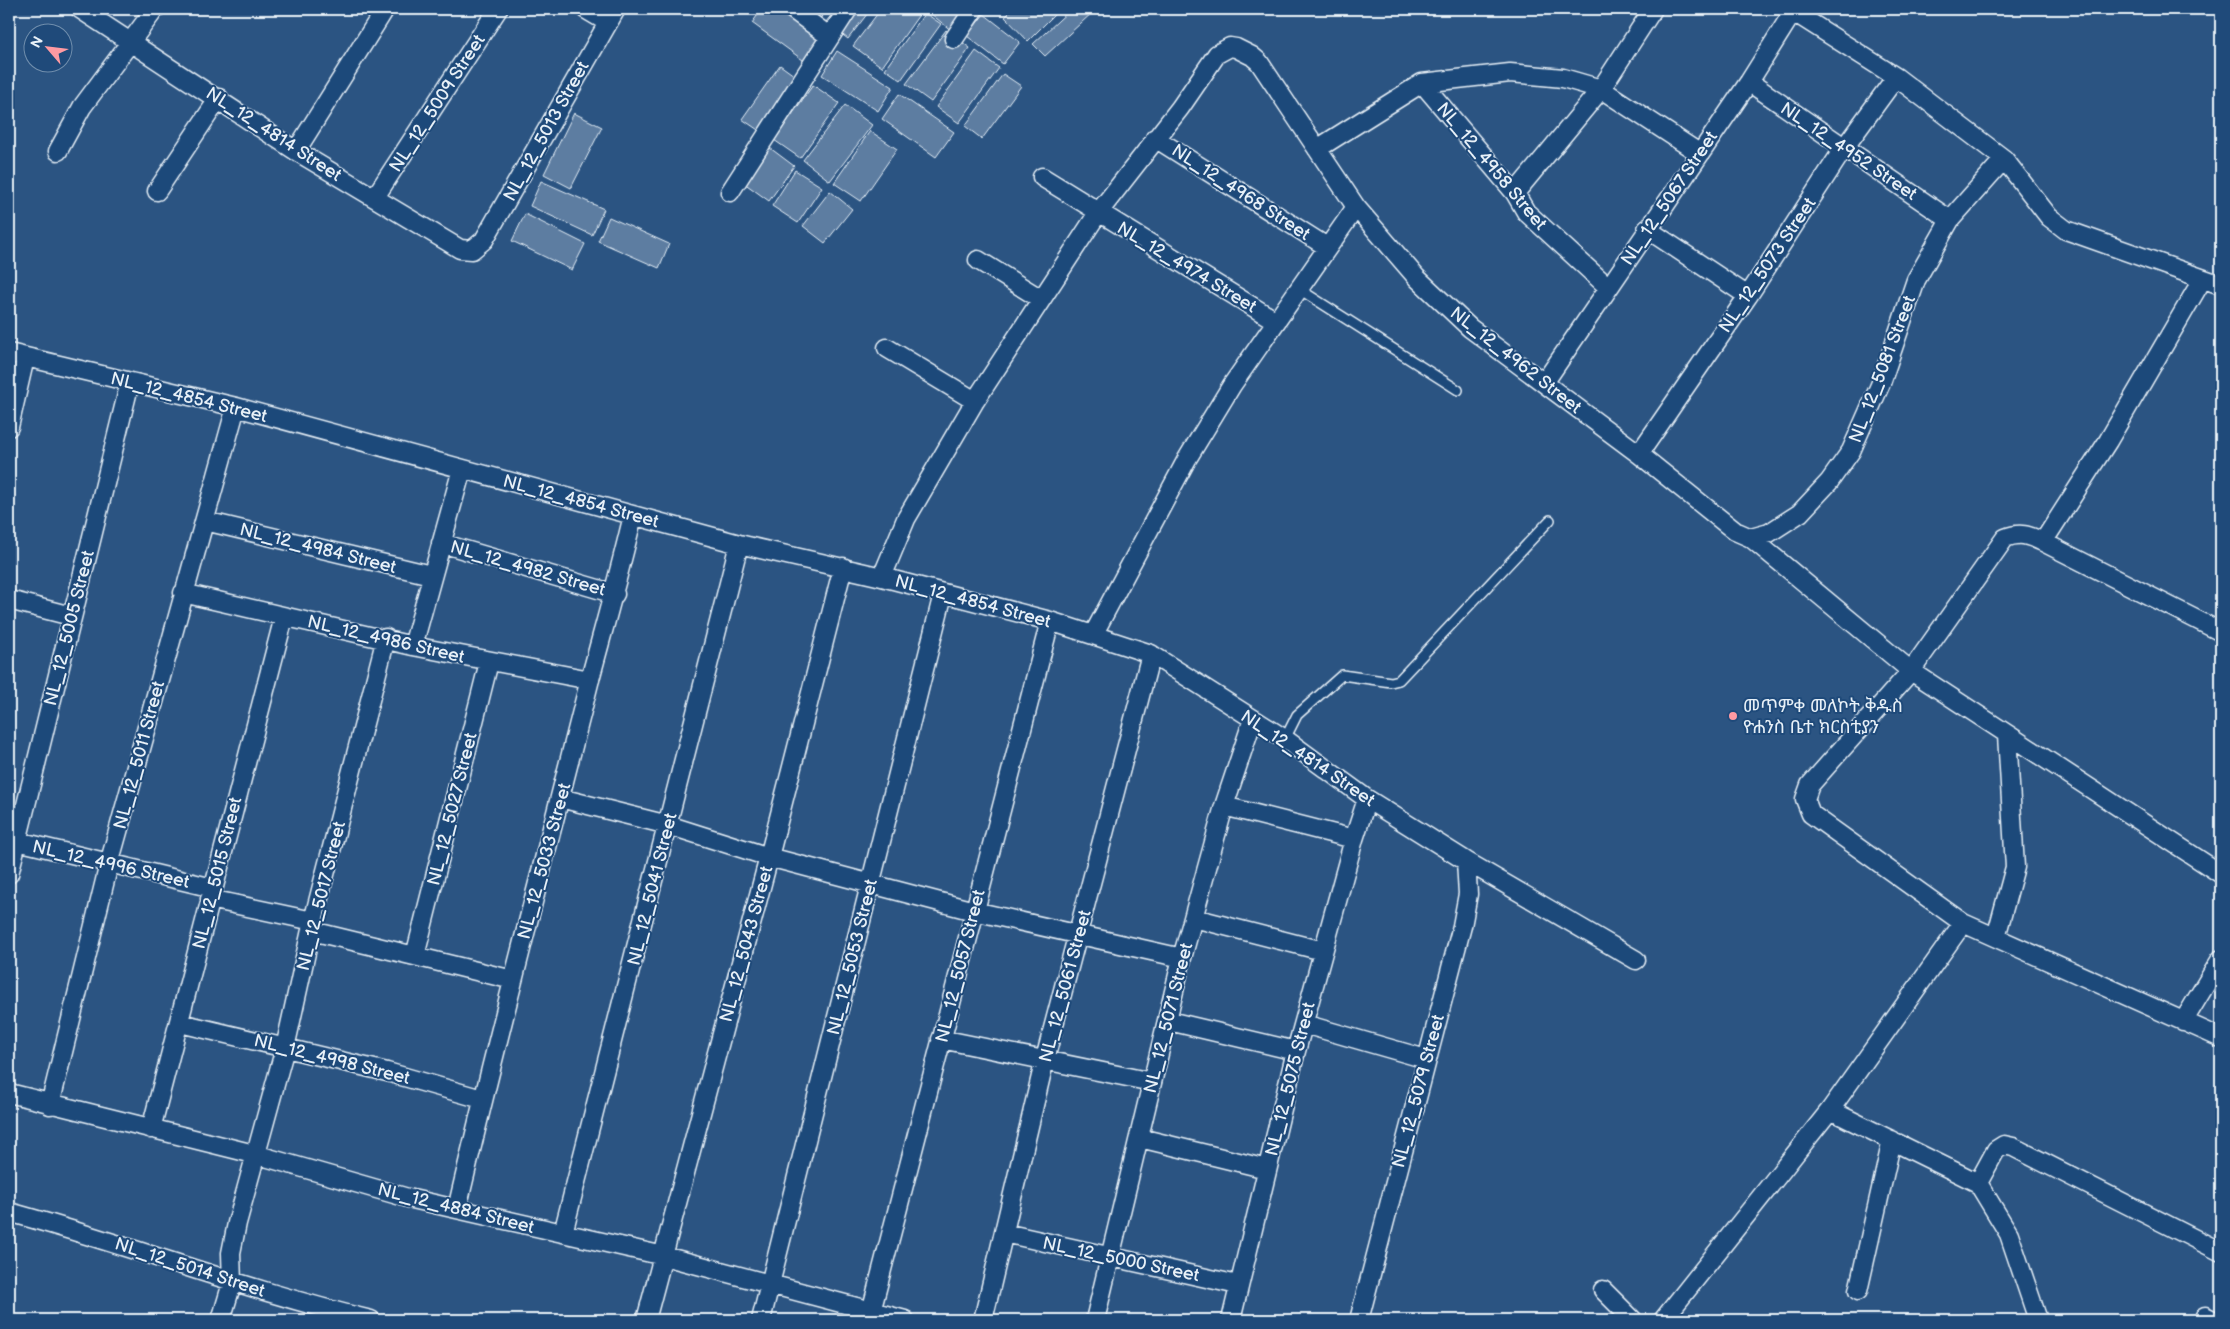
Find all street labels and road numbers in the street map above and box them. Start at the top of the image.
street label: NL_12_5009 Street [385,30,490,176]
street label: NL_12_5013 Street [499,57,594,205]
street label: NL_12_4814 Street [202,83,346,186]
street label: NL_12_4958 Street [1432,98,1551,235]
street label: NL_12_4952 Street [1777,98,1921,205]
street label: NL_12_5067 Street [1617,127,1722,269]
street label: NL_12_4968 Street [1168,140,1314,245]
street label: NL_12_5073 Street [1714,193,1821,337]
street label: NL_12_4974 Street [1113,218,1261,318]
street label: NL_12_5081 Street [1845,292,1920,446]
street label: NL_12_4962 Street [1446,303,1586,418]
street label: NL_12_4854 Street [109,368,270,427]
street label: NL_12_4854 Street [501,471,662,533]
street label: NL_12_4984 Street [237,519,399,578]
street label: NL_12_4982 Street [448,536,608,601]
street label: NL_12_5005 Street [40,548,99,708]
street label: NL_12_4854 Street [893,571,1054,633]
street label: NL_12_4986 Street [305,611,467,668]
street label: NL_12_5011 Street [110,678,169,831]
street label: NL_12_4814 Street [1237,706,1379,811]
street label: NL_12_5027 Street [423,730,482,888]
street label: NL_12_5033 Street [514,780,576,941]
street label: NL_12_5015 Street [188,795,247,951]
street label: NL_12_5041 Street [623,810,682,968]
street label: NL_12_5017 Street [293,819,350,973]
street label: NL_12_4996 Street [30,836,192,893]
street label: NL_12_5043 Street [716,863,778,1024]
street label: NL_12_5053 Street [823,877,882,1037]
street label: NL_12_5057 Street [931,887,990,1045]
street label: NL_12_5061 Street [1035,907,1096,1064]
street label: NL_12_5071 Street [1140,940,1197,1096]
street label: NL_12_5075 Street [1261,1000,1320,1158]
street label: NL_12_5079 Street [1388,1012,1449,1170]
street label: NL_12_4998 Street [252,1030,412,1089]
street label: NL_12_4884 Street [375,1179,537,1238]
street label: NL_12_5014 Street [112,1233,268,1302]
street label: NL_12_5000 Street [1041,1233,1202,1286]

